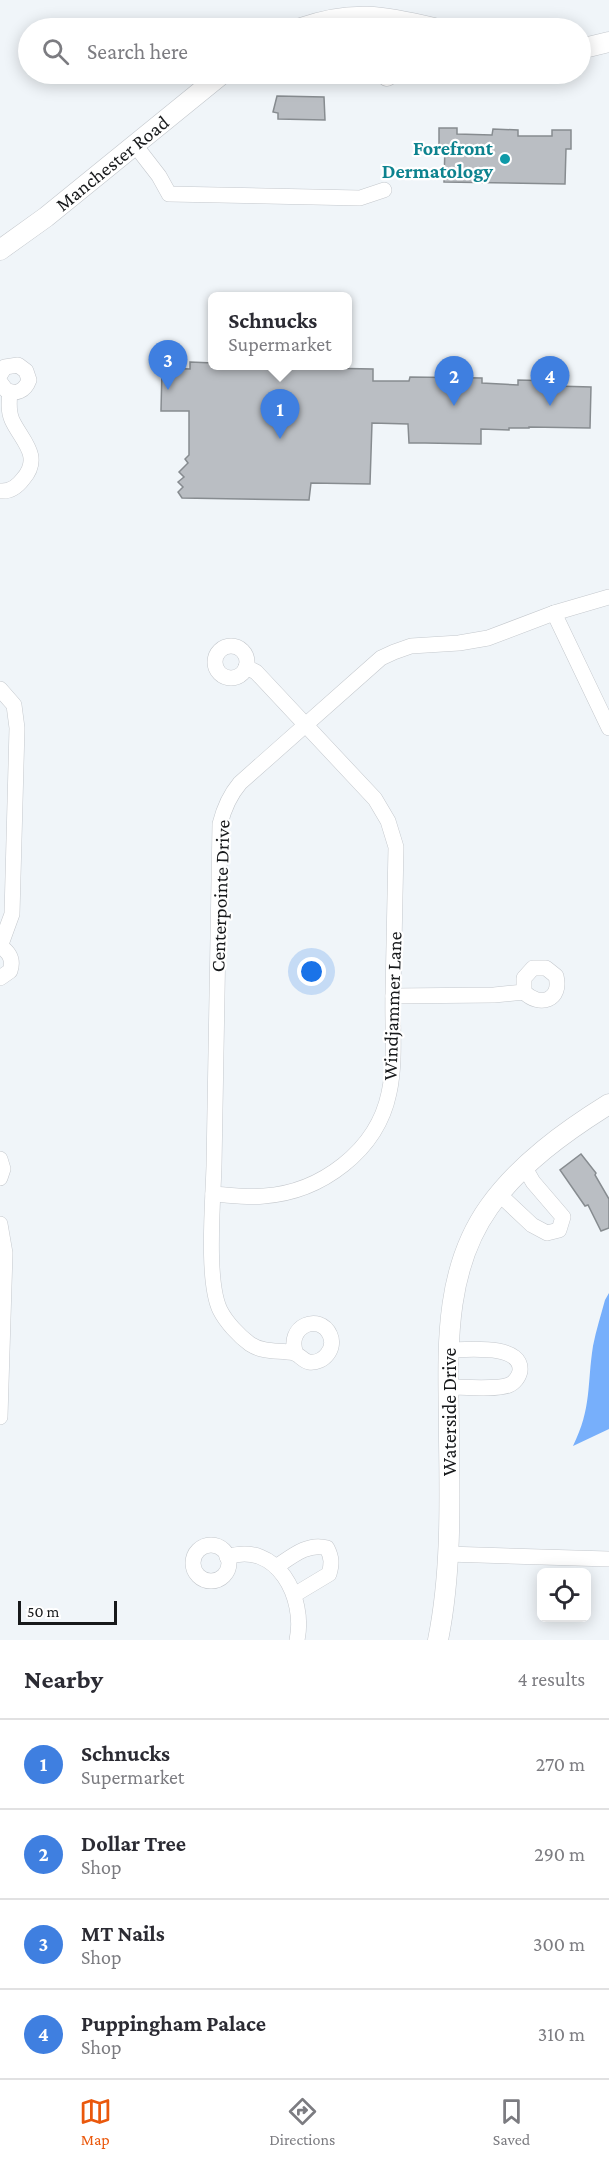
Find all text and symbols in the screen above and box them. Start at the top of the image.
search box [18,18,591,84]
icon: search [39,35,72,68]
text: Search here [87,39,188,64]
street label: Manchester Road [51,110,173,215]
place label: Forefront Dermatology [382,137,494,182]
marker: Forefront Dermatology [498,152,512,166]
popup [208,292,352,370]
text: Schnucks [228,308,317,333]
text: Supermarket [228,333,332,355]
pin: 3 [148,340,188,390]
pin: 2 [434,356,474,406]
pin: 4 [530,356,570,406]
pin: 1 [260,390,300,439]
street label: Centerpointe Drive [206,819,235,973]
street label: Windjammer Lane [378,931,407,1081]
your location [297,957,326,986]
street label: Waterside Drive [438,1347,460,1476]
map controls [537,1568,591,1622]
button: locate [537,1568,591,1622]
scale bar [18,1598,117,1626]
text: 50 m [27,1603,59,1620]
text: Nearby [24,1665,103,1694]
text: 4 results [518,1668,585,1690]
text: Schnucks [81,1741,170,1766]
text: 1 [40,1753,47,1775]
text: 270 m [536,1753,585,1775]
text: Supermarket [81,1766,184,1788]
text: Dollar Tree [81,1831,186,1856]
text: 2 [38,1843,49,1865]
text: 290 m [534,1843,585,1865]
text: Shop [81,1856,122,1878]
text: MT Nails [81,1921,165,1946]
text: 3 [39,1933,48,1955]
text: 300 m [533,1933,585,1955]
text: Shop [81,1946,122,1968]
text: Puppingham Palace [81,2011,266,2036]
text: 4 [38,2023,49,2045]
text: 310 m [538,2023,585,2045]
text: Shop [81,2036,122,2058]
tab: Map [79,2095,112,2148]
tab: Directions [269,2095,335,2148]
tab: Saved [493,2095,530,2148]

